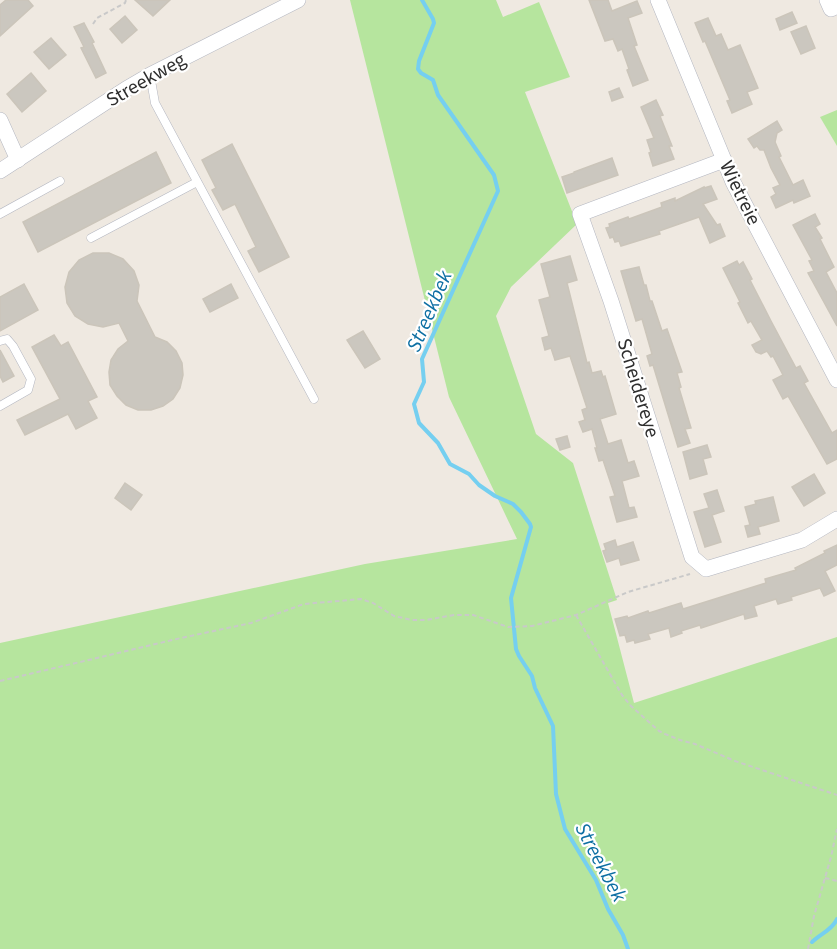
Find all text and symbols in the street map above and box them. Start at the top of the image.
street label: Streekweg [101,46,191,114]
street label: Wietreie [712,156,768,230]
water label: Streekbek [398,265,460,356]
street label: Scheidereye [610,335,666,441]
water label: Streekbek [568,817,635,908]

